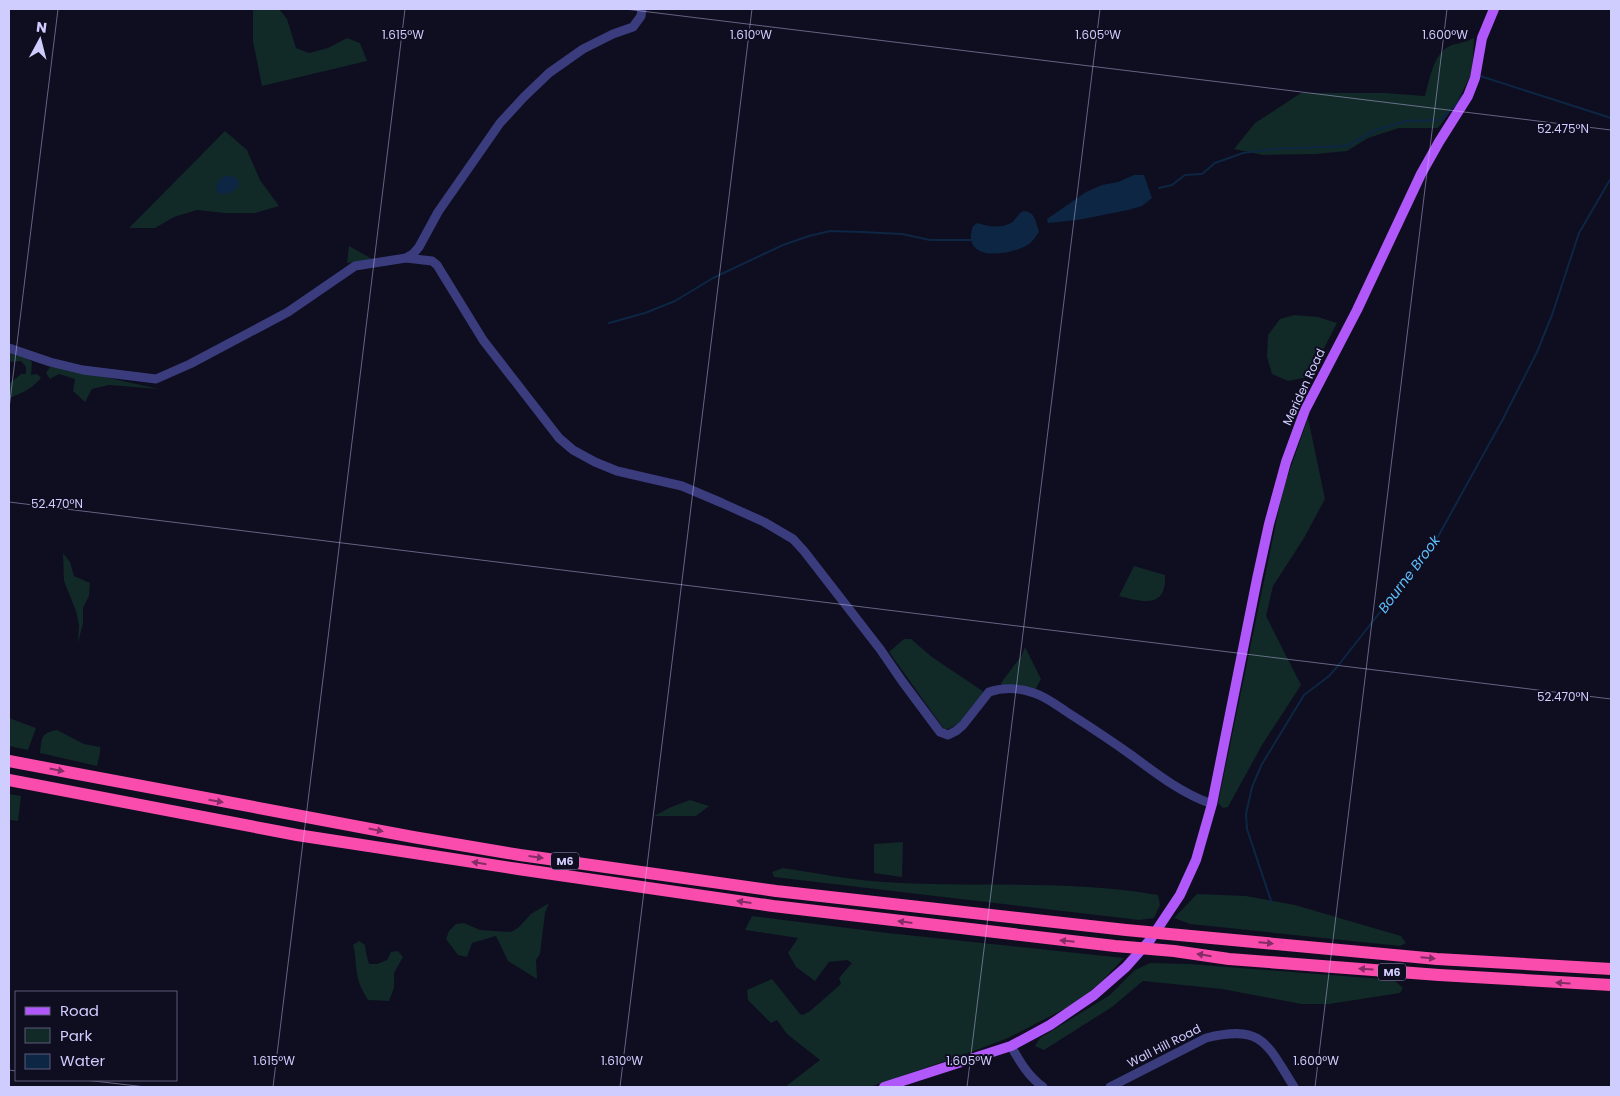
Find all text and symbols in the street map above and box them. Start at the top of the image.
north arrow [15,15,65,65]
text: N [35,17,48,38]
text: 1.615°W [382,26,424,43]
text: 1.610°W [730,26,772,43]
text: 1.605°W [1075,26,1121,43]
text: 1.600°W [1422,26,1468,43]
text: 52.475°N [1537,120,1589,137]
street label: Meriden Road [1278,346,1329,428]
text: 52.470°N [31,495,83,512]
water label: Bourne Brook [1373,530,1445,617]
text: 52.470°N [1537,688,1589,705]
one-way arrow [49,766,64,774]
one-way arrow [209,797,225,805]
one-way arrow [368,826,384,834]
road number: M6 [551,852,579,869]
one-way arrow [529,853,545,861]
one-way arrow [471,859,487,867]
one-way arrow [736,898,752,906]
one-way arrow [897,918,913,926]
one-way arrow [1059,937,1075,945]
one-way arrow [1259,939,1275,947]
one-way arrow [1195,951,1211,959]
one-way arrow [1420,954,1436,962]
road number: M6 [1378,964,1406,980]
one-way arrow [1357,965,1373,973]
one-way arrow [1554,978,1570,986]
legend [15,991,178,1081]
text: Road [60,1000,99,1021]
street label: Wall Hill Road [1124,1020,1203,1071]
text: Park [60,1025,92,1046]
text: Water [60,1050,106,1071]
text: 1.615°W [253,1052,295,1069]
text: 1.610°W [601,1052,643,1069]
text: 1.605°W [946,1052,992,1069]
text: 1.600°W [1293,1052,1339,1069]

